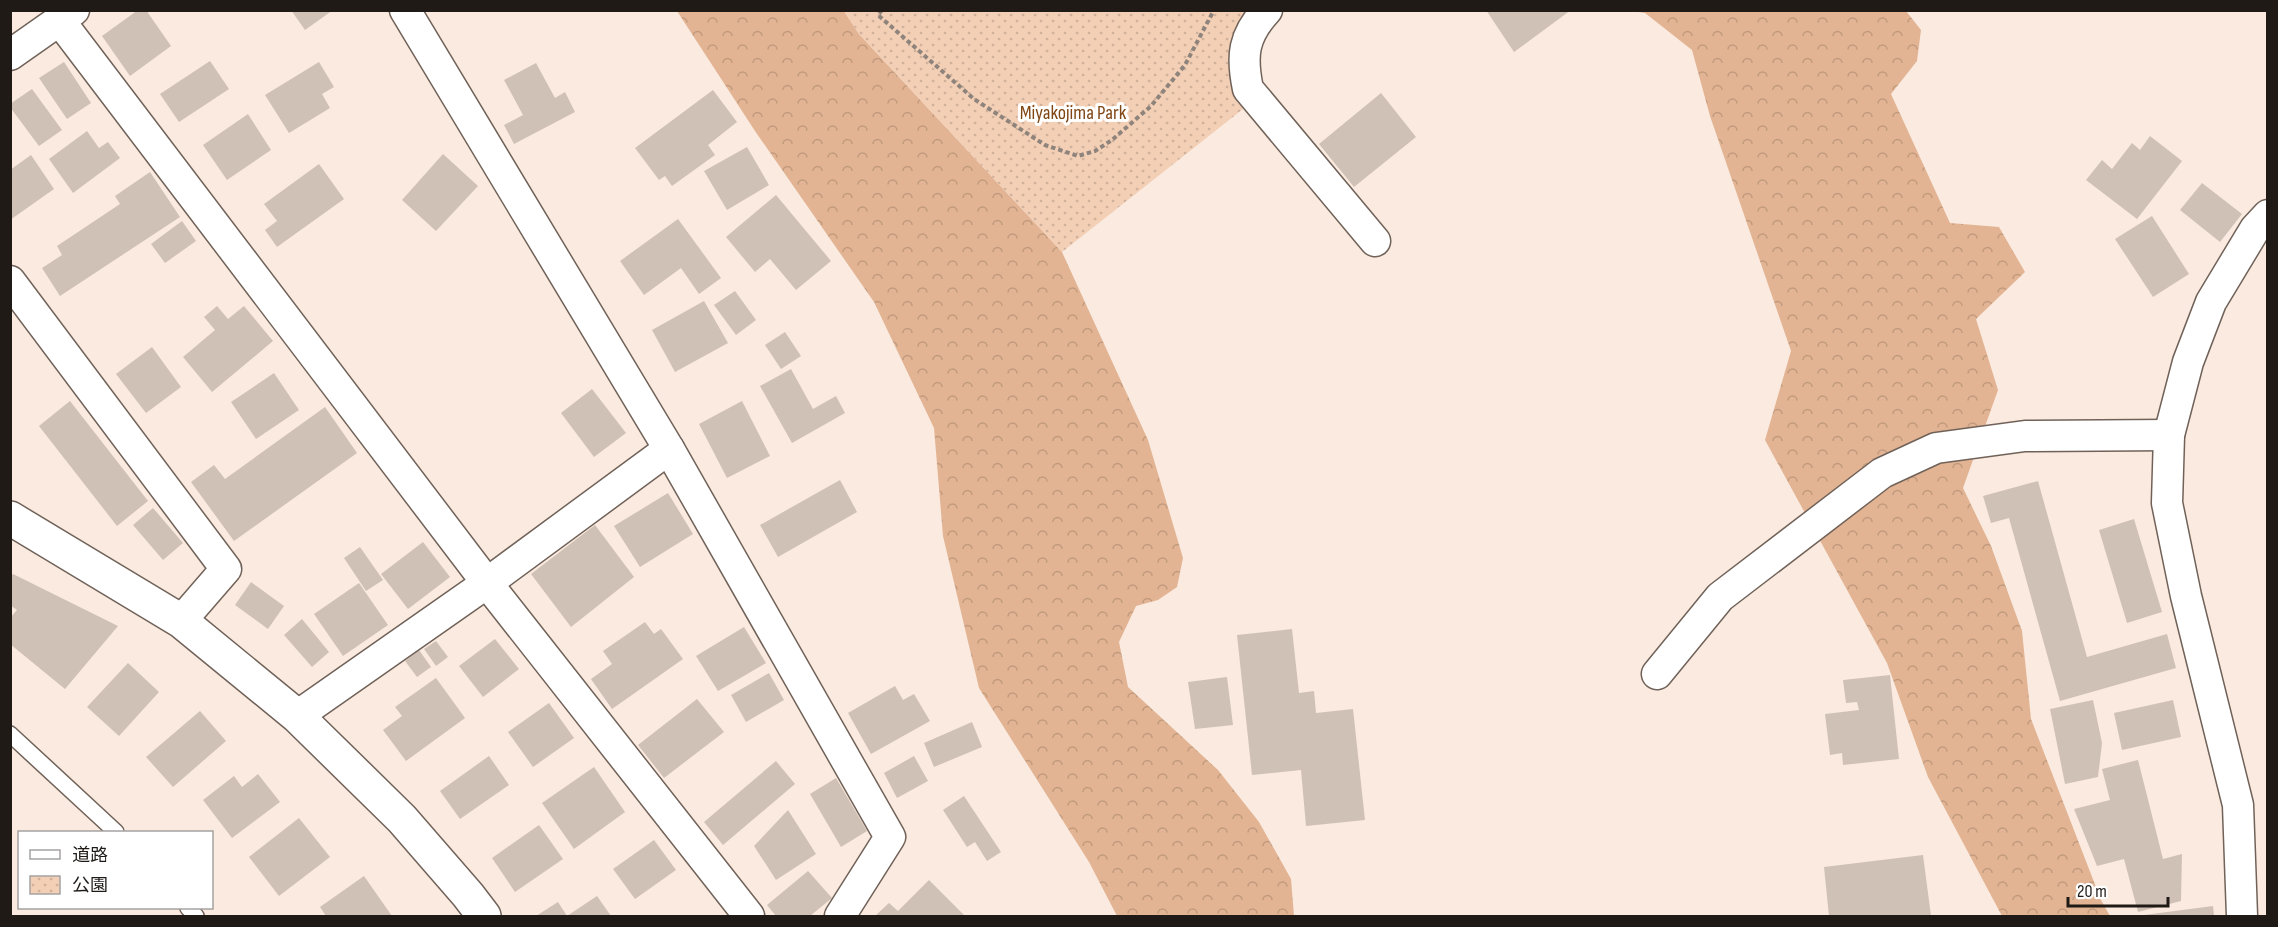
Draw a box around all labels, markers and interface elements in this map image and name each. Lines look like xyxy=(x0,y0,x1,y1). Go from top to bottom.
park label: Miyakojima Park xyxy=(1020,101,1127,125)
legend xyxy=(18,831,213,909)
text: 道路 xyxy=(72,845,108,866)
scale bar xyxy=(2068,870,2168,908)
text: 公園 xyxy=(72,875,108,896)
text: 20 m xyxy=(2077,881,2107,902)

